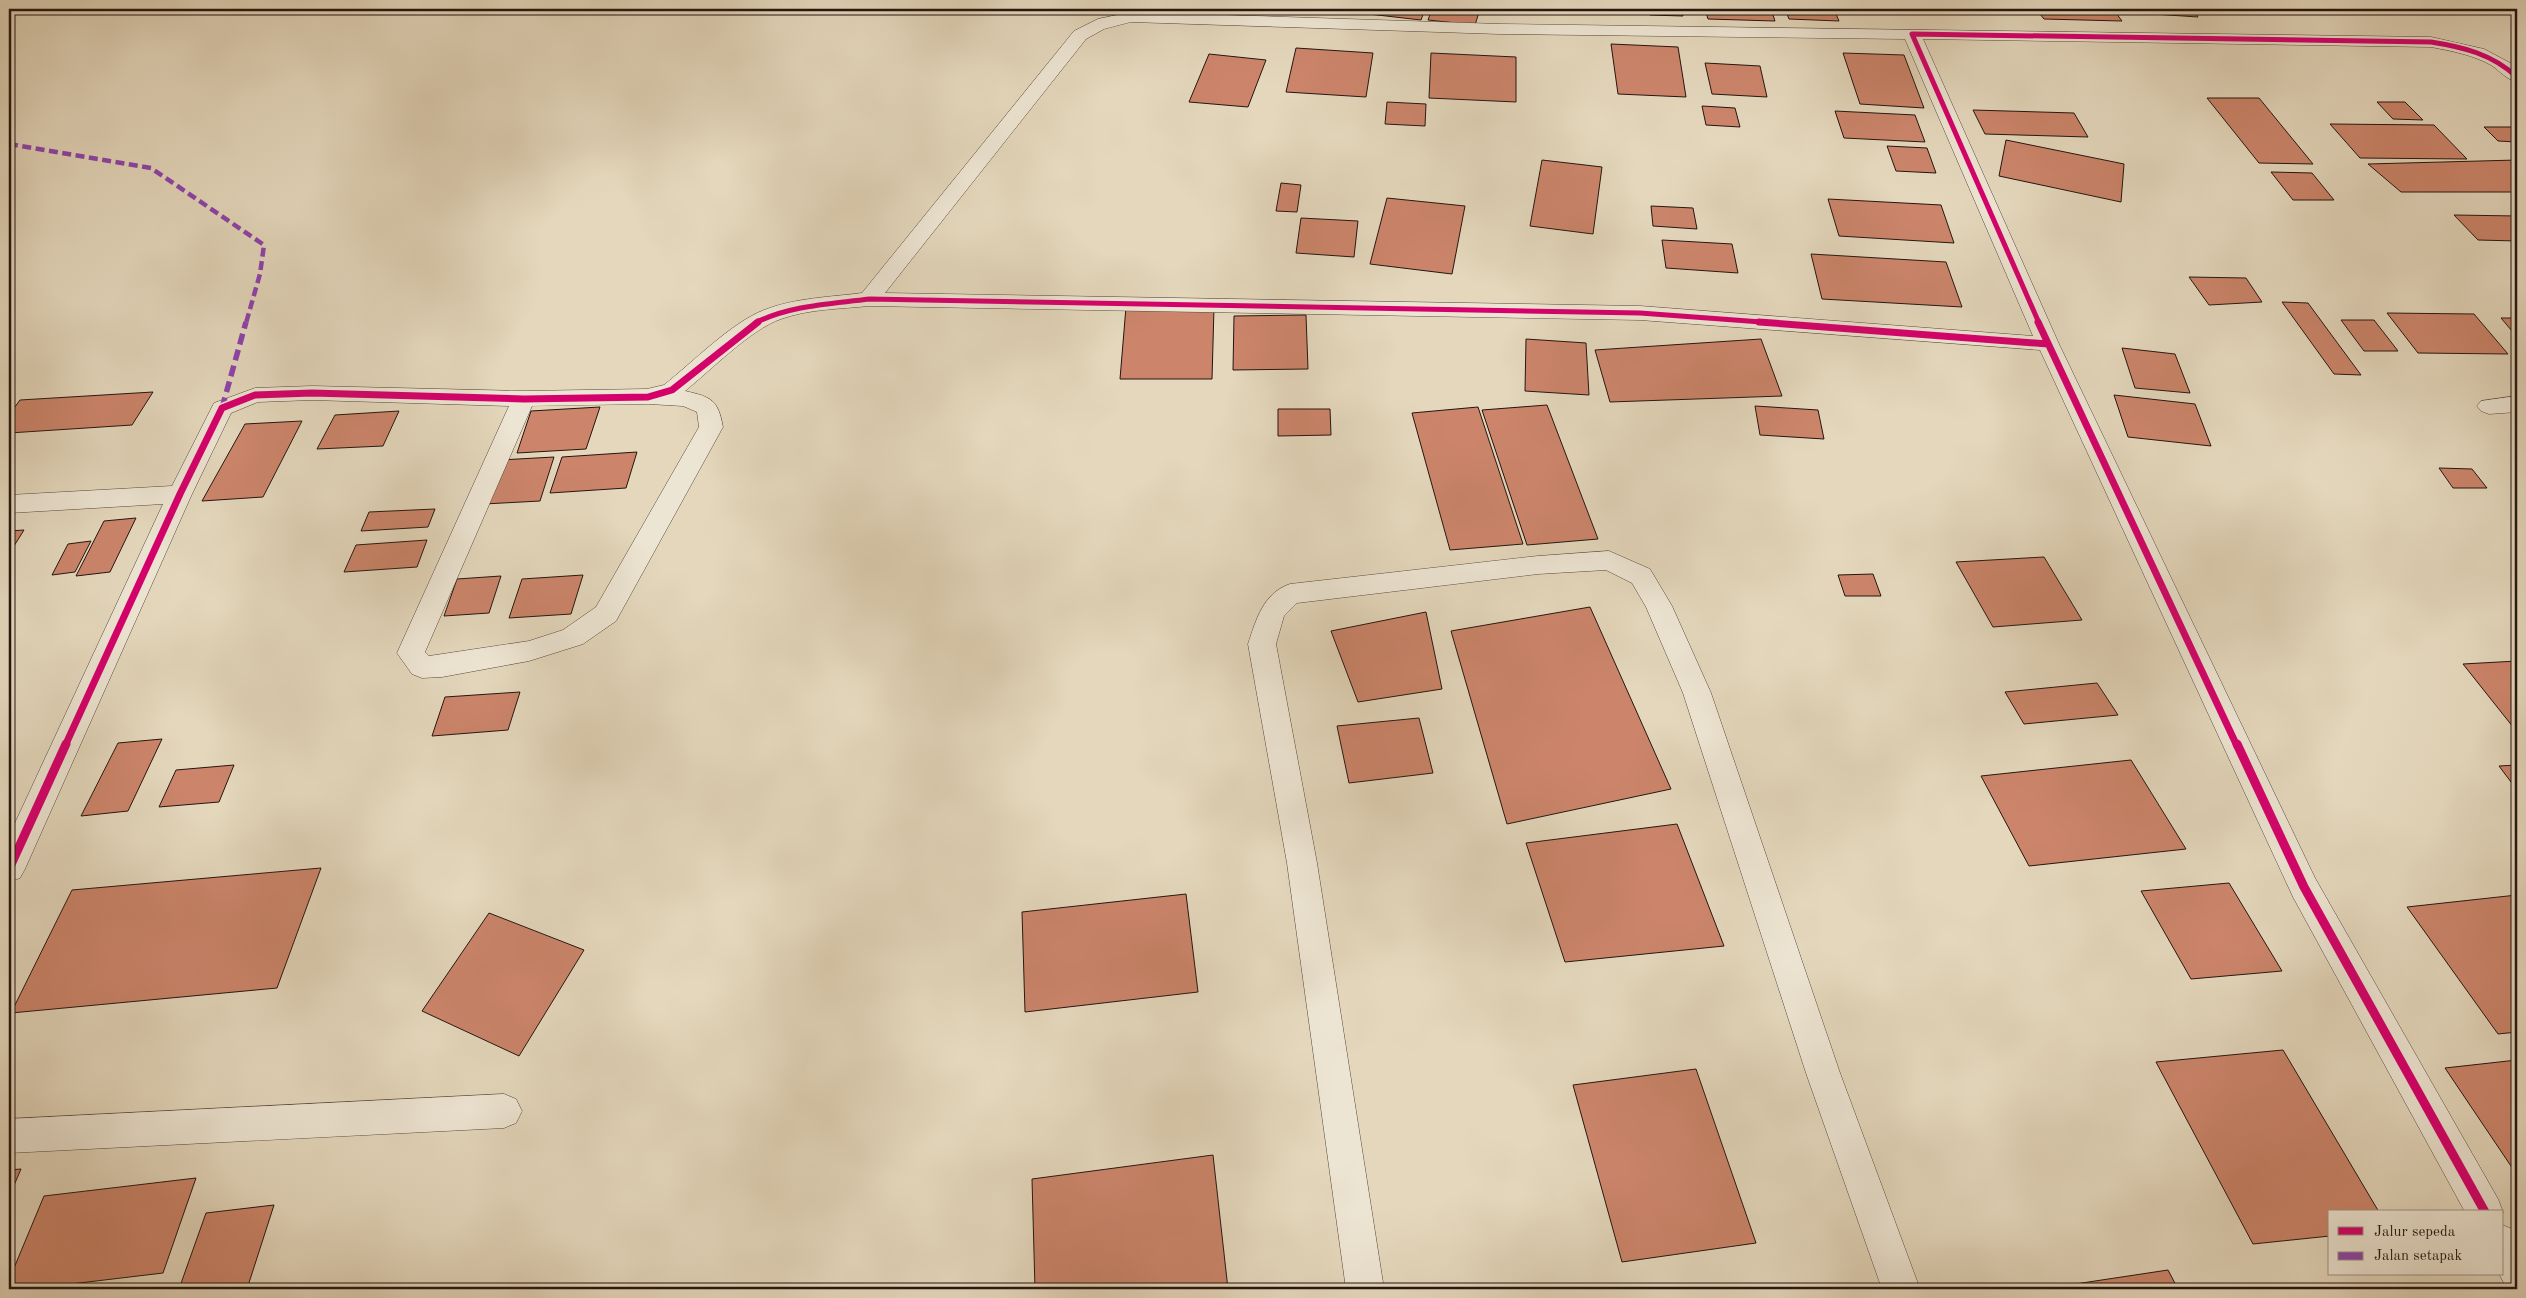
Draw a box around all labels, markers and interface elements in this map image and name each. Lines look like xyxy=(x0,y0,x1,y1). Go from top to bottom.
legend xyxy=(2328,1210,2504,1276)
text: Jalur sepeda xyxy=(2374,1225,2456,1240)
text: Jalan setapak xyxy=(2374,1249,2463,1264)

